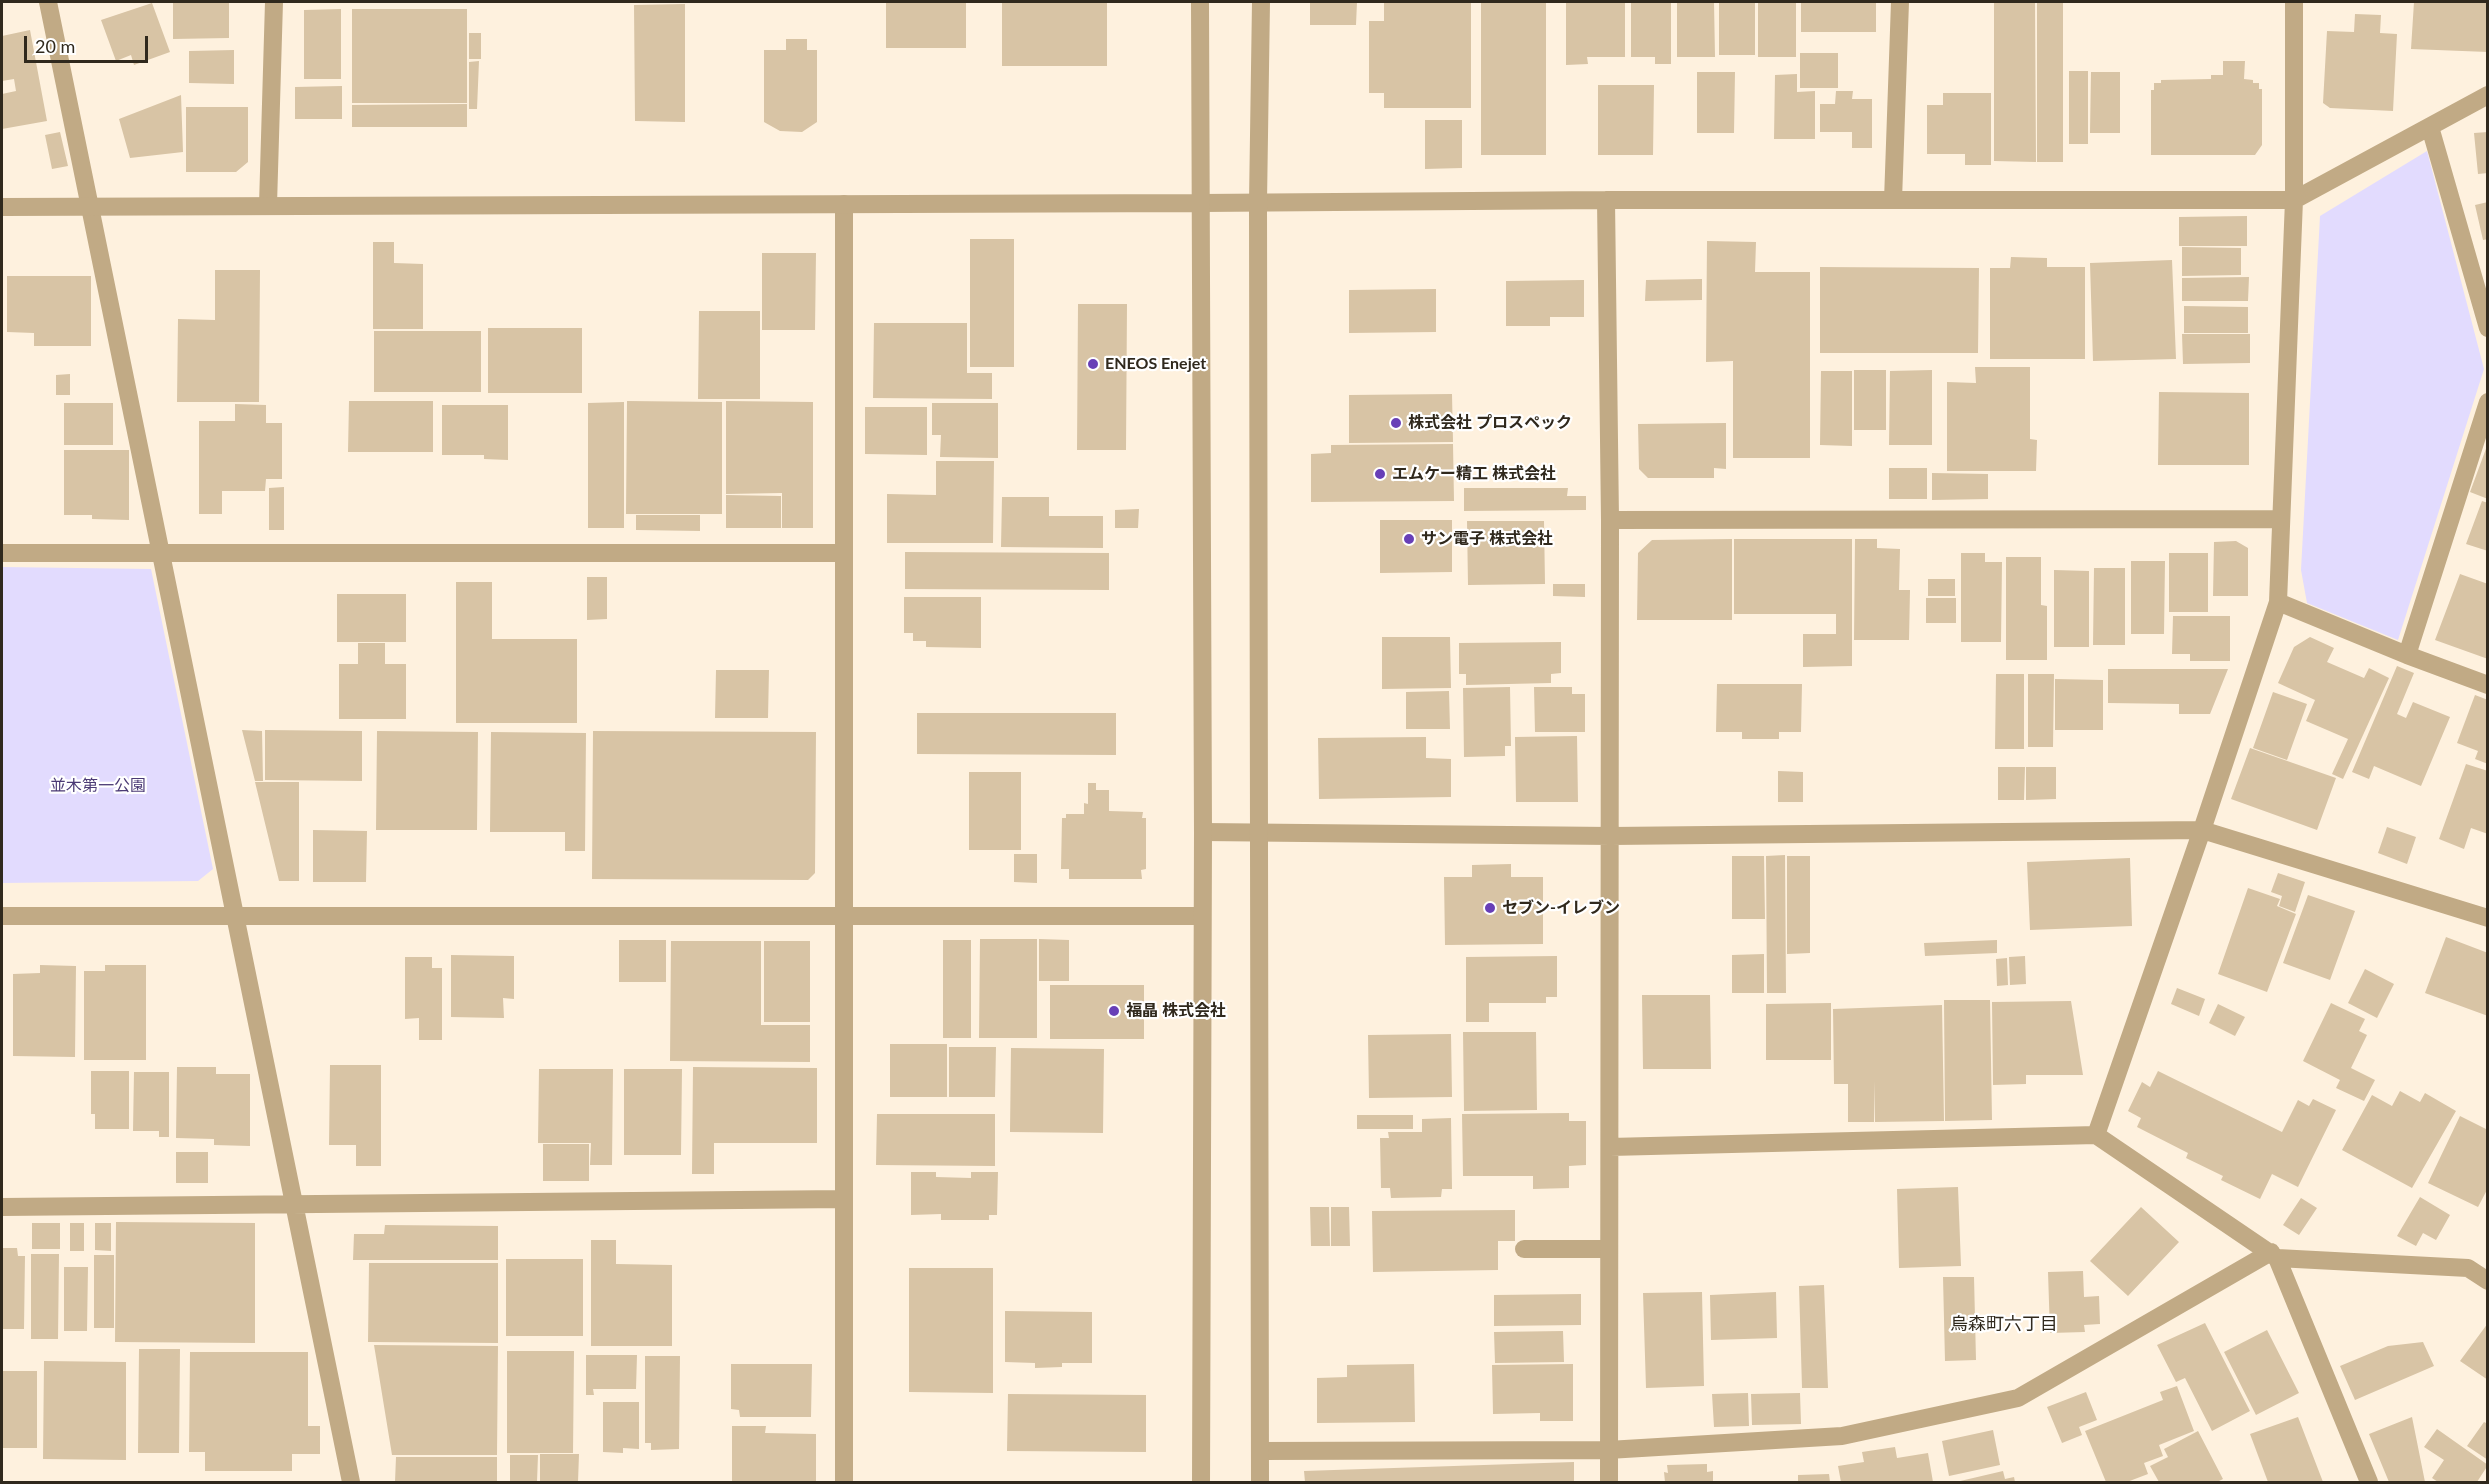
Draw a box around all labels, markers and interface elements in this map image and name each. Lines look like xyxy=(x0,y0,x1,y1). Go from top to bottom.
scale bar xyxy=(27,24,152,62)
text: 20 m xyxy=(35,35,75,57)
place label: ENEOS Enejet xyxy=(1105,354,1206,374)
marker: ENEOS Enejet xyxy=(1086,357,1100,371)
place label: 株式会社 プロスペック xyxy=(1408,413,1572,433)
marker: 株式会社 プロスペック xyxy=(1389,416,1403,430)
place label: エムケー精工 株式会社 xyxy=(1392,464,1556,484)
marker: エムケー精工 株式会社 xyxy=(1373,467,1387,481)
place label: サン電子 株式会社 xyxy=(1421,529,1553,549)
marker: サン電子 株式会社 xyxy=(1402,532,1416,546)
park label: 並木第一公園 xyxy=(50,776,146,796)
place label: セブン-イレブン xyxy=(1502,898,1620,918)
marker: セブン-イレブン xyxy=(1483,901,1497,915)
place label: 福晶 株式会社 xyxy=(1126,1001,1226,1021)
marker: 福晶 株式会社 xyxy=(1107,1004,1121,1018)
district label: 烏森町六丁目 xyxy=(1950,1313,2058,1335)

